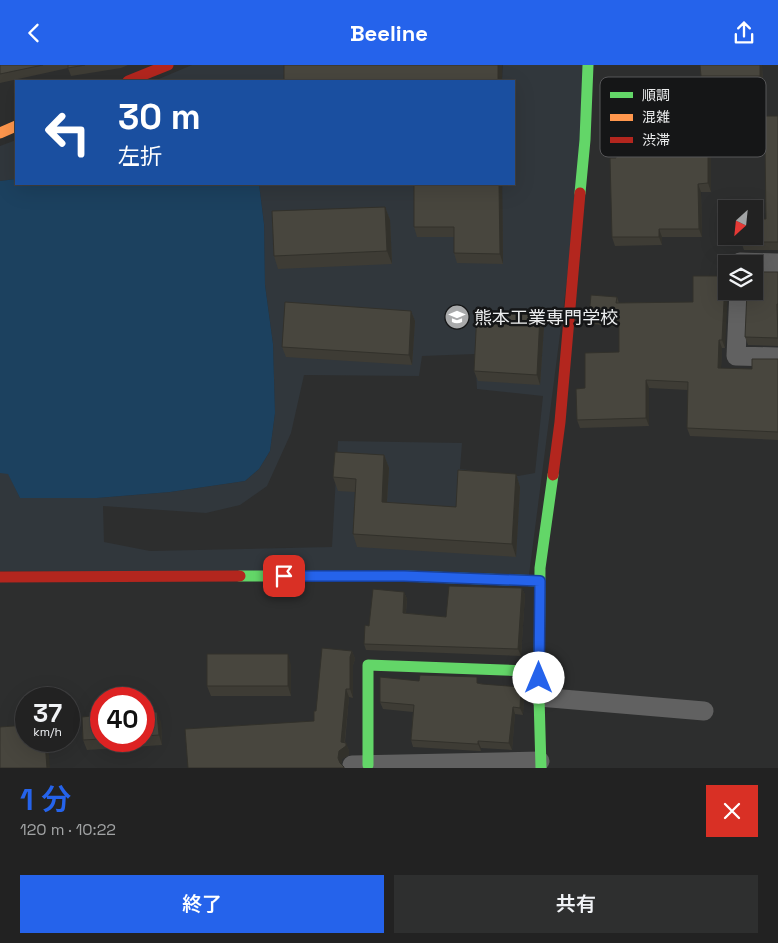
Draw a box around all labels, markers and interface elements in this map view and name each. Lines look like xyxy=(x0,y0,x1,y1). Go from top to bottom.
icon: back xyxy=(20,19,48,47)
text: Beeline xyxy=(350,19,428,47)
icon: share xyxy=(730,19,758,47)
legend xyxy=(600,77,766,157)
text: 順調 xyxy=(642,86,670,104)
text: 30 m xyxy=(118,95,201,139)
icon: left xyxy=(35,100,100,165)
text: 混雑 xyxy=(642,108,670,126)
text: 渋滞 xyxy=(642,131,670,149)
text: 左折 xyxy=(118,142,162,170)
north arrow xyxy=(718,200,762,245)
map controls xyxy=(718,200,763,300)
button: layers xyxy=(718,255,763,300)
school or university icon: 熊本工業専門学校 xyxy=(444,304,470,330)
place label: 熊本工業専門学校 xyxy=(474,306,618,329)
pin xyxy=(263,555,305,597)
icon: arrive xyxy=(270,562,298,590)
position arrow xyxy=(512,651,564,703)
speed limit sign: 40 xyxy=(90,687,155,752)
text: 37 xyxy=(33,697,62,729)
text: km/h xyxy=(33,724,62,740)
text: 1 分 xyxy=(20,780,71,819)
button: close xyxy=(706,785,758,837)
text: 120 m · 10:22 xyxy=(20,819,116,840)
button: 終了 xyxy=(20,875,384,933)
button: 共有 xyxy=(394,875,758,933)

